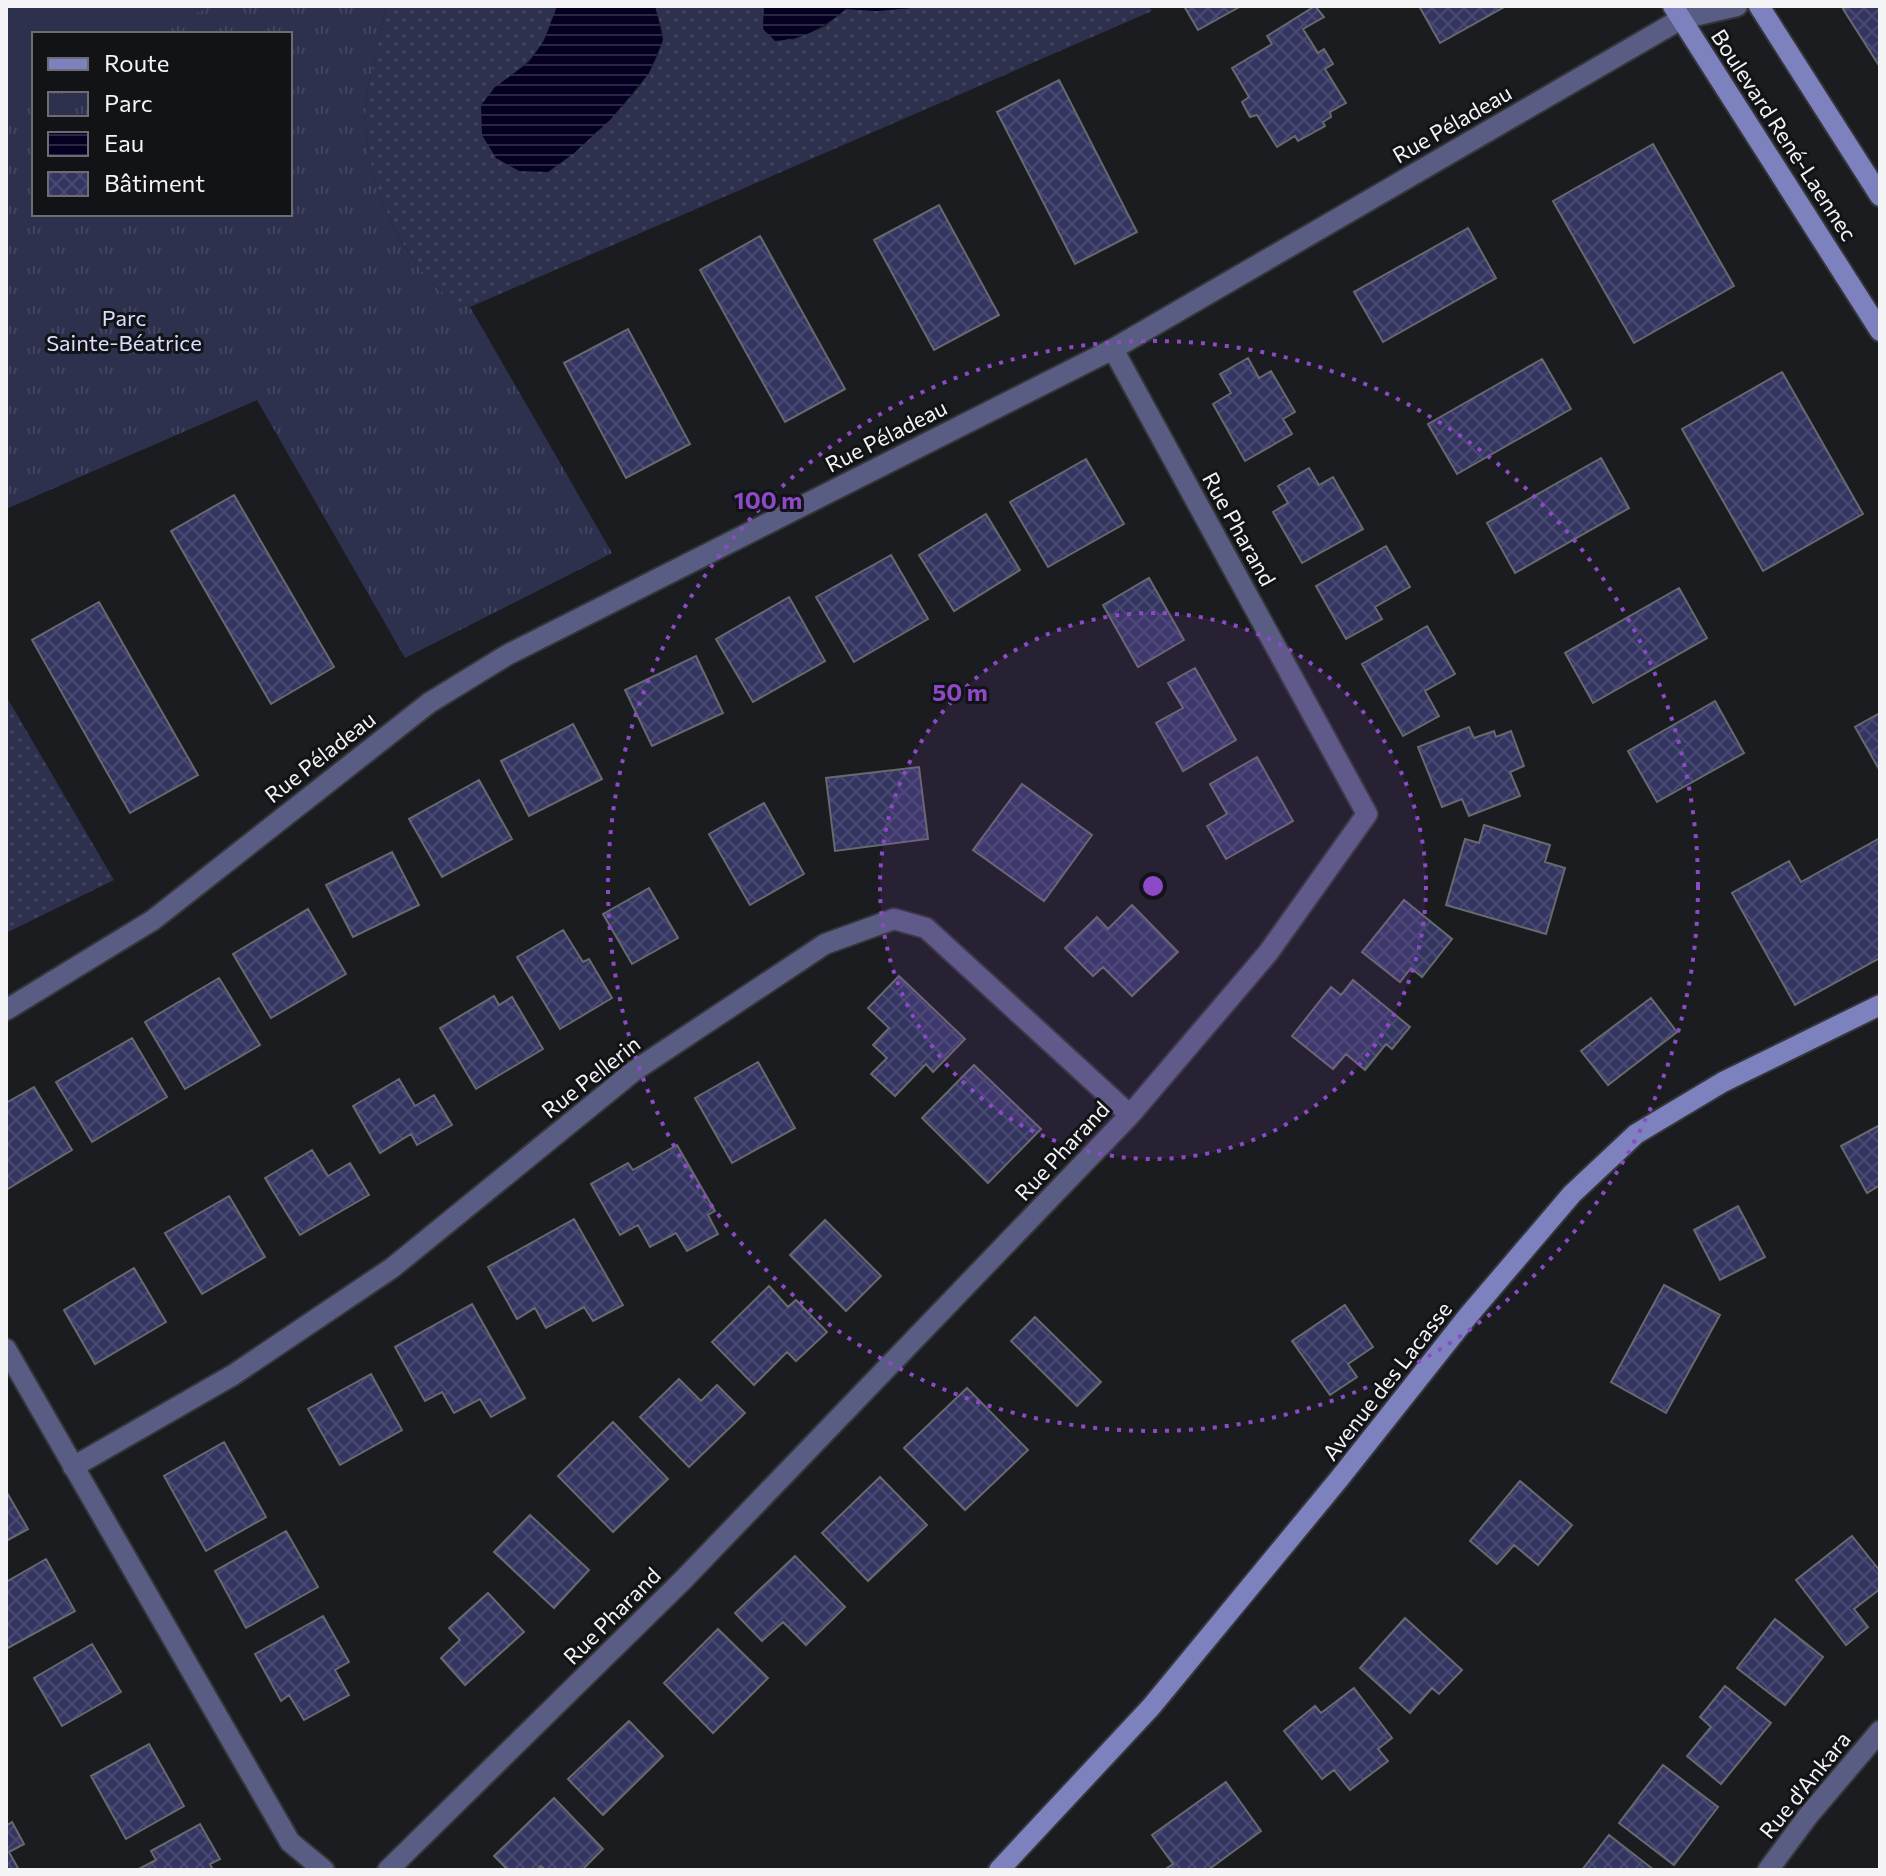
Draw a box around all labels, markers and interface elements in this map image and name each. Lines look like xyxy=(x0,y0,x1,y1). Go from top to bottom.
street label: Boulevard René-Laennec xyxy=(1706,24,1863,246)
legend xyxy=(32,32,292,216)
text: Route xyxy=(104,48,169,77)
street label: Rue Péladeau xyxy=(1387,79,1516,168)
text: Parc xyxy=(104,88,153,117)
text: Eau xyxy=(104,128,144,157)
text: Bâtiment xyxy=(104,168,205,197)
park label: Parc Sainte-Béatrice xyxy=(46,304,202,356)
street label: Rue Péladeau xyxy=(820,393,951,478)
street label: Rue Pharand xyxy=(1197,467,1282,590)
text: 100 m xyxy=(734,485,802,514)
text: 50 m xyxy=(932,677,988,706)
street label: Rue Péladeau xyxy=(259,705,380,808)
centre of rings xyxy=(1139,872,1167,900)
street label: Rue Pellerin xyxy=(536,1030,645,1123)
street label: Rue Pharand xyxy=(1009,1095,1114,1206)
street label: Avenue des Lacasse xyxy=(1316,1296,1457,1466)
street label: Rue Pharand xyxy=(558,1562,666,1670)
street label: Rue d'Ankara xyxy=(1753,1726,1856,1844)

